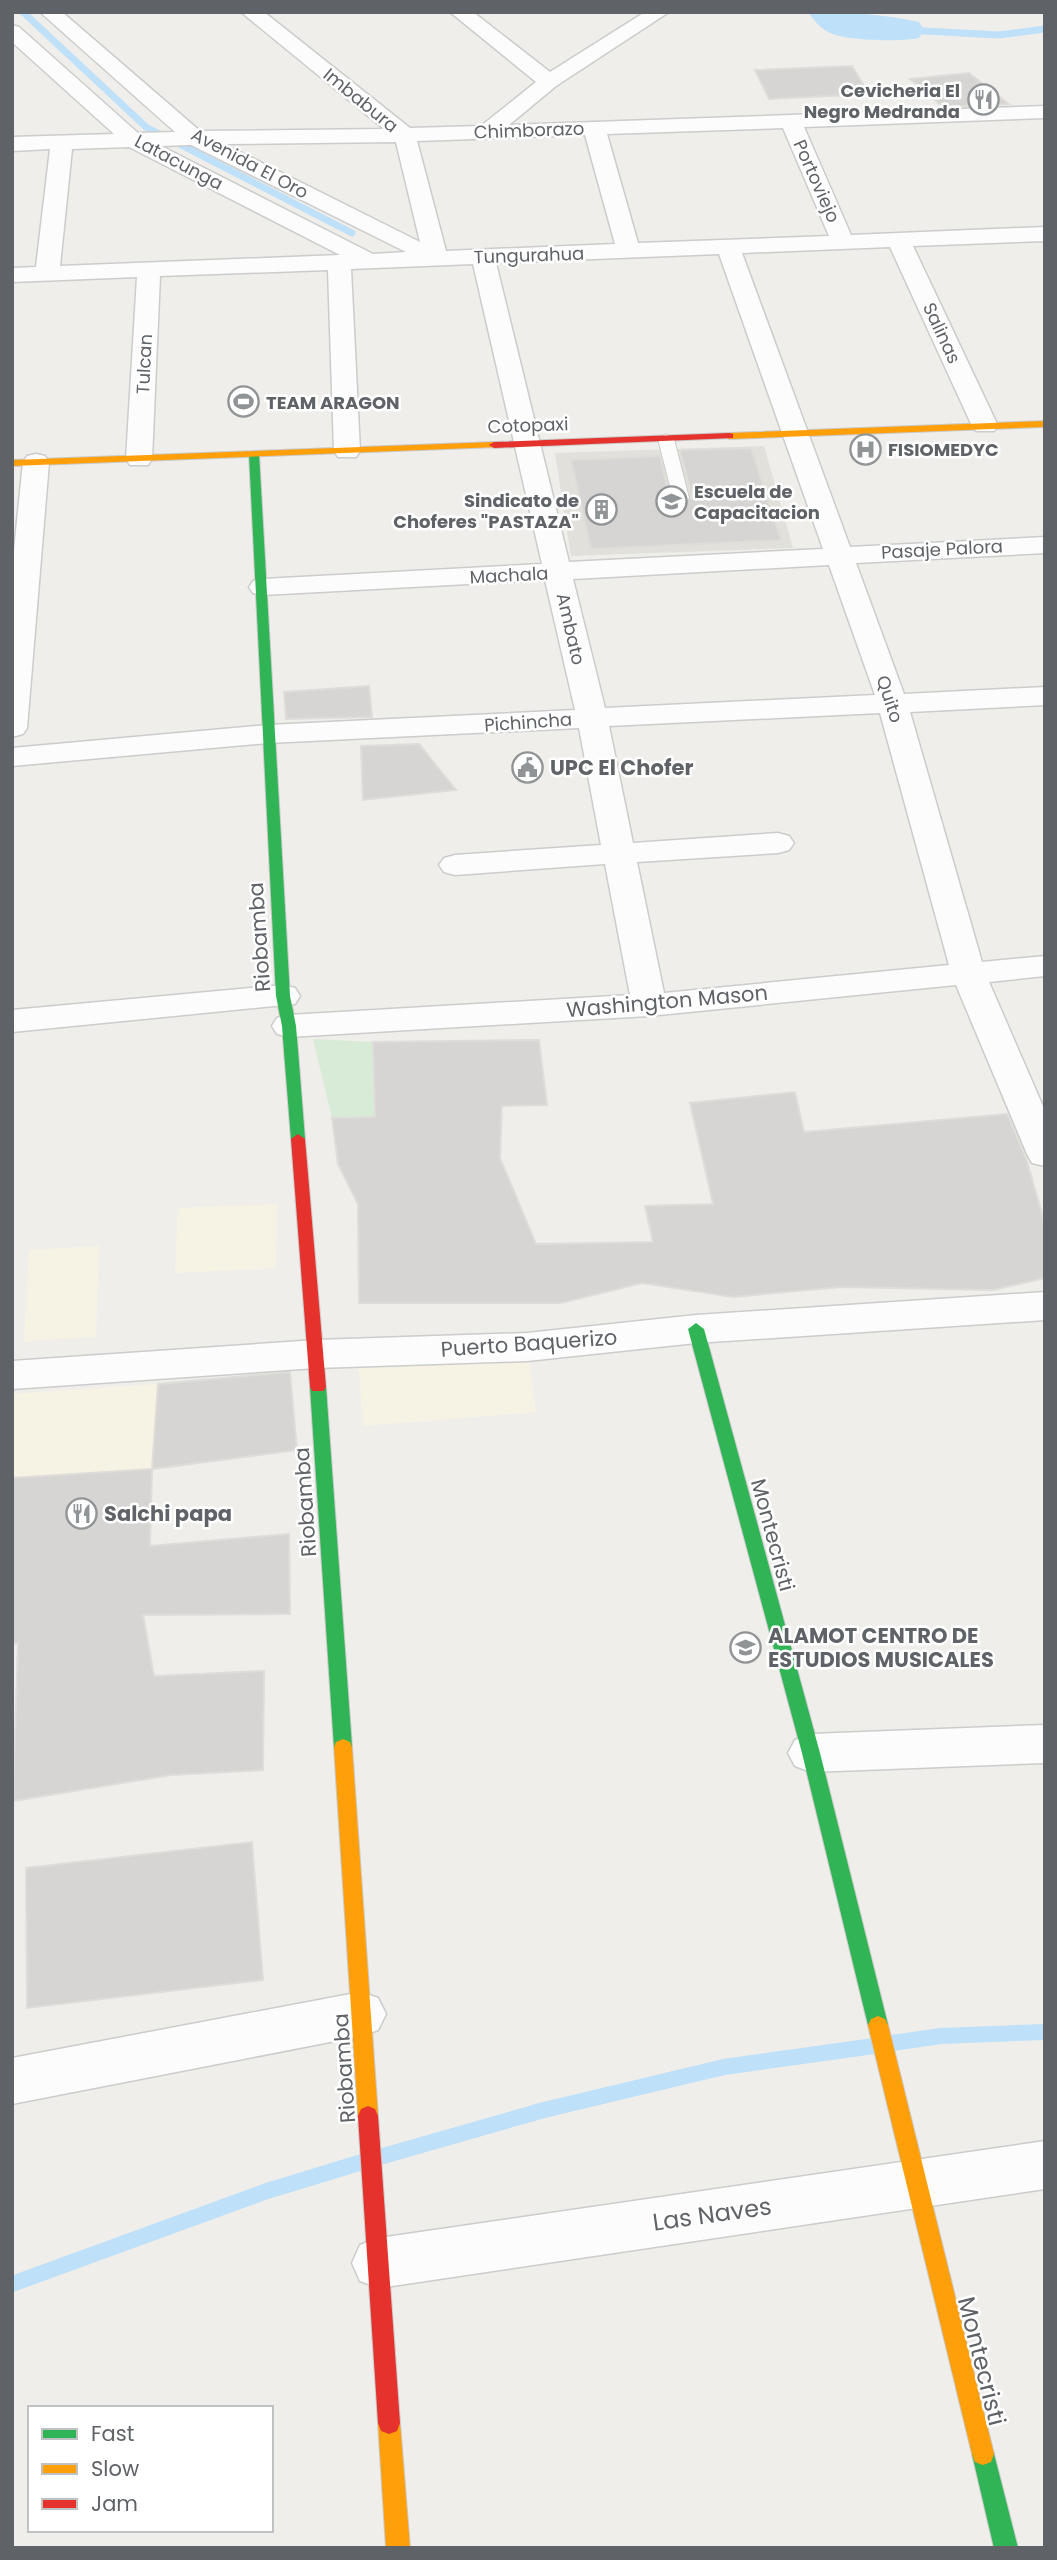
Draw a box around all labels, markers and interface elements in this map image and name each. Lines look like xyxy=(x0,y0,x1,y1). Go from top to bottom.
street label: Imbabura xyxy=(318,62,404,138)
place label: Cevicheria El Negro Medranda xyxy=(804,78,960,124)
restaurant icon: Cevicheria El Negro Medranda xyxy=(966,83,1000,117)
street label: Chimborazo xyxy=(473,116,585,144)
street label: Avenida El Oro xyxy=(187,122,313,204)
street label: Latacunga xyxy=(130,128,228,196)
street label: Portoviejo xyxy=(788,136,846,226)
street label: Tungurahua xyxy=(473,241,585,269)
street label: Salinas xyxy=(917,298,967,368)
street label: Tulcan xyxy=(130,333,158,395)
sports icon: TEAM ARAGON xyxy=(226,385,260,419)
place label: TEAM ARAGON xyxy=(266,390,400,415)
street label: Cotopaxi xyxy=(487,411,569,439)
hospital icon: FISIOMEDYC xyxy=(848,432,882,466)
place label: FISIOMEDYC xyxy=(888,437,999,462)
place label: Escuela de Capacitacion xyxy=(694,479,820,525)
school or university icon: Escuela de Capacitacion xyxy=(654,484,688,518)
place label: Sindicato de Choferes "PASTAZA" xyxy=(393,488,579,534)
building icon: Sindicato de Choferes "PASTAZA" xyxy=(585,493,619,527)
street label: Pasaje Palora xyxy=(880,533,1004,565)
street label: Machala xyxy=(469,560,549,590)
street label: Ambato xyxy=(551,591,591,667)
street label: Quito xyxy=(871,672,909,726)
street label: Pichincha xyxy=(483,706,573,738)
public building icon: UPC El Chofer xyxy=(510,750,544,784)
place label: UPC El Chofer xyxy=(550,753,693,782)
street label: Riobamba xyxy=(241,881,277,993)
street label: Washington Mason xyxy=(565,978,769,1024)
street label: Puerto Baquerizo xyxy=(440,1322,618,1364)
street label: Riobamba xyxy=(287,1446,323,1558)
street label: Montecristi xyxy=(744,1476,802,1594)
restaurant icon: Salchi papa xyxy=(64,1496,98,1530)
place label: Salchi papa xyxy=(104,1499,232,1528)
place label: ALAMOT CENTRO DE ESTUDIOS MUSICALES xyxy=(768,1621,994,1674)
school or university icon: ALAMOT CENTRO DE ESTUDIOS MUSICALES xyxy=(728,1630,762,1664)
street label: Riobamba xyxy=(326,2012,362,2124)
street label: Las Naves xyxy=(651,2189,773,2239)
street label: Montecristi xyxy=(950,2293,1014,2429)
legend xyxy=(28,2406,273,2532)
text: Fast xyxy=(91,2419,134,2448)
text: Slow xyxy=(91,2454,139,2483)
text: Jam xyxy=(91,2489,138,2518)

